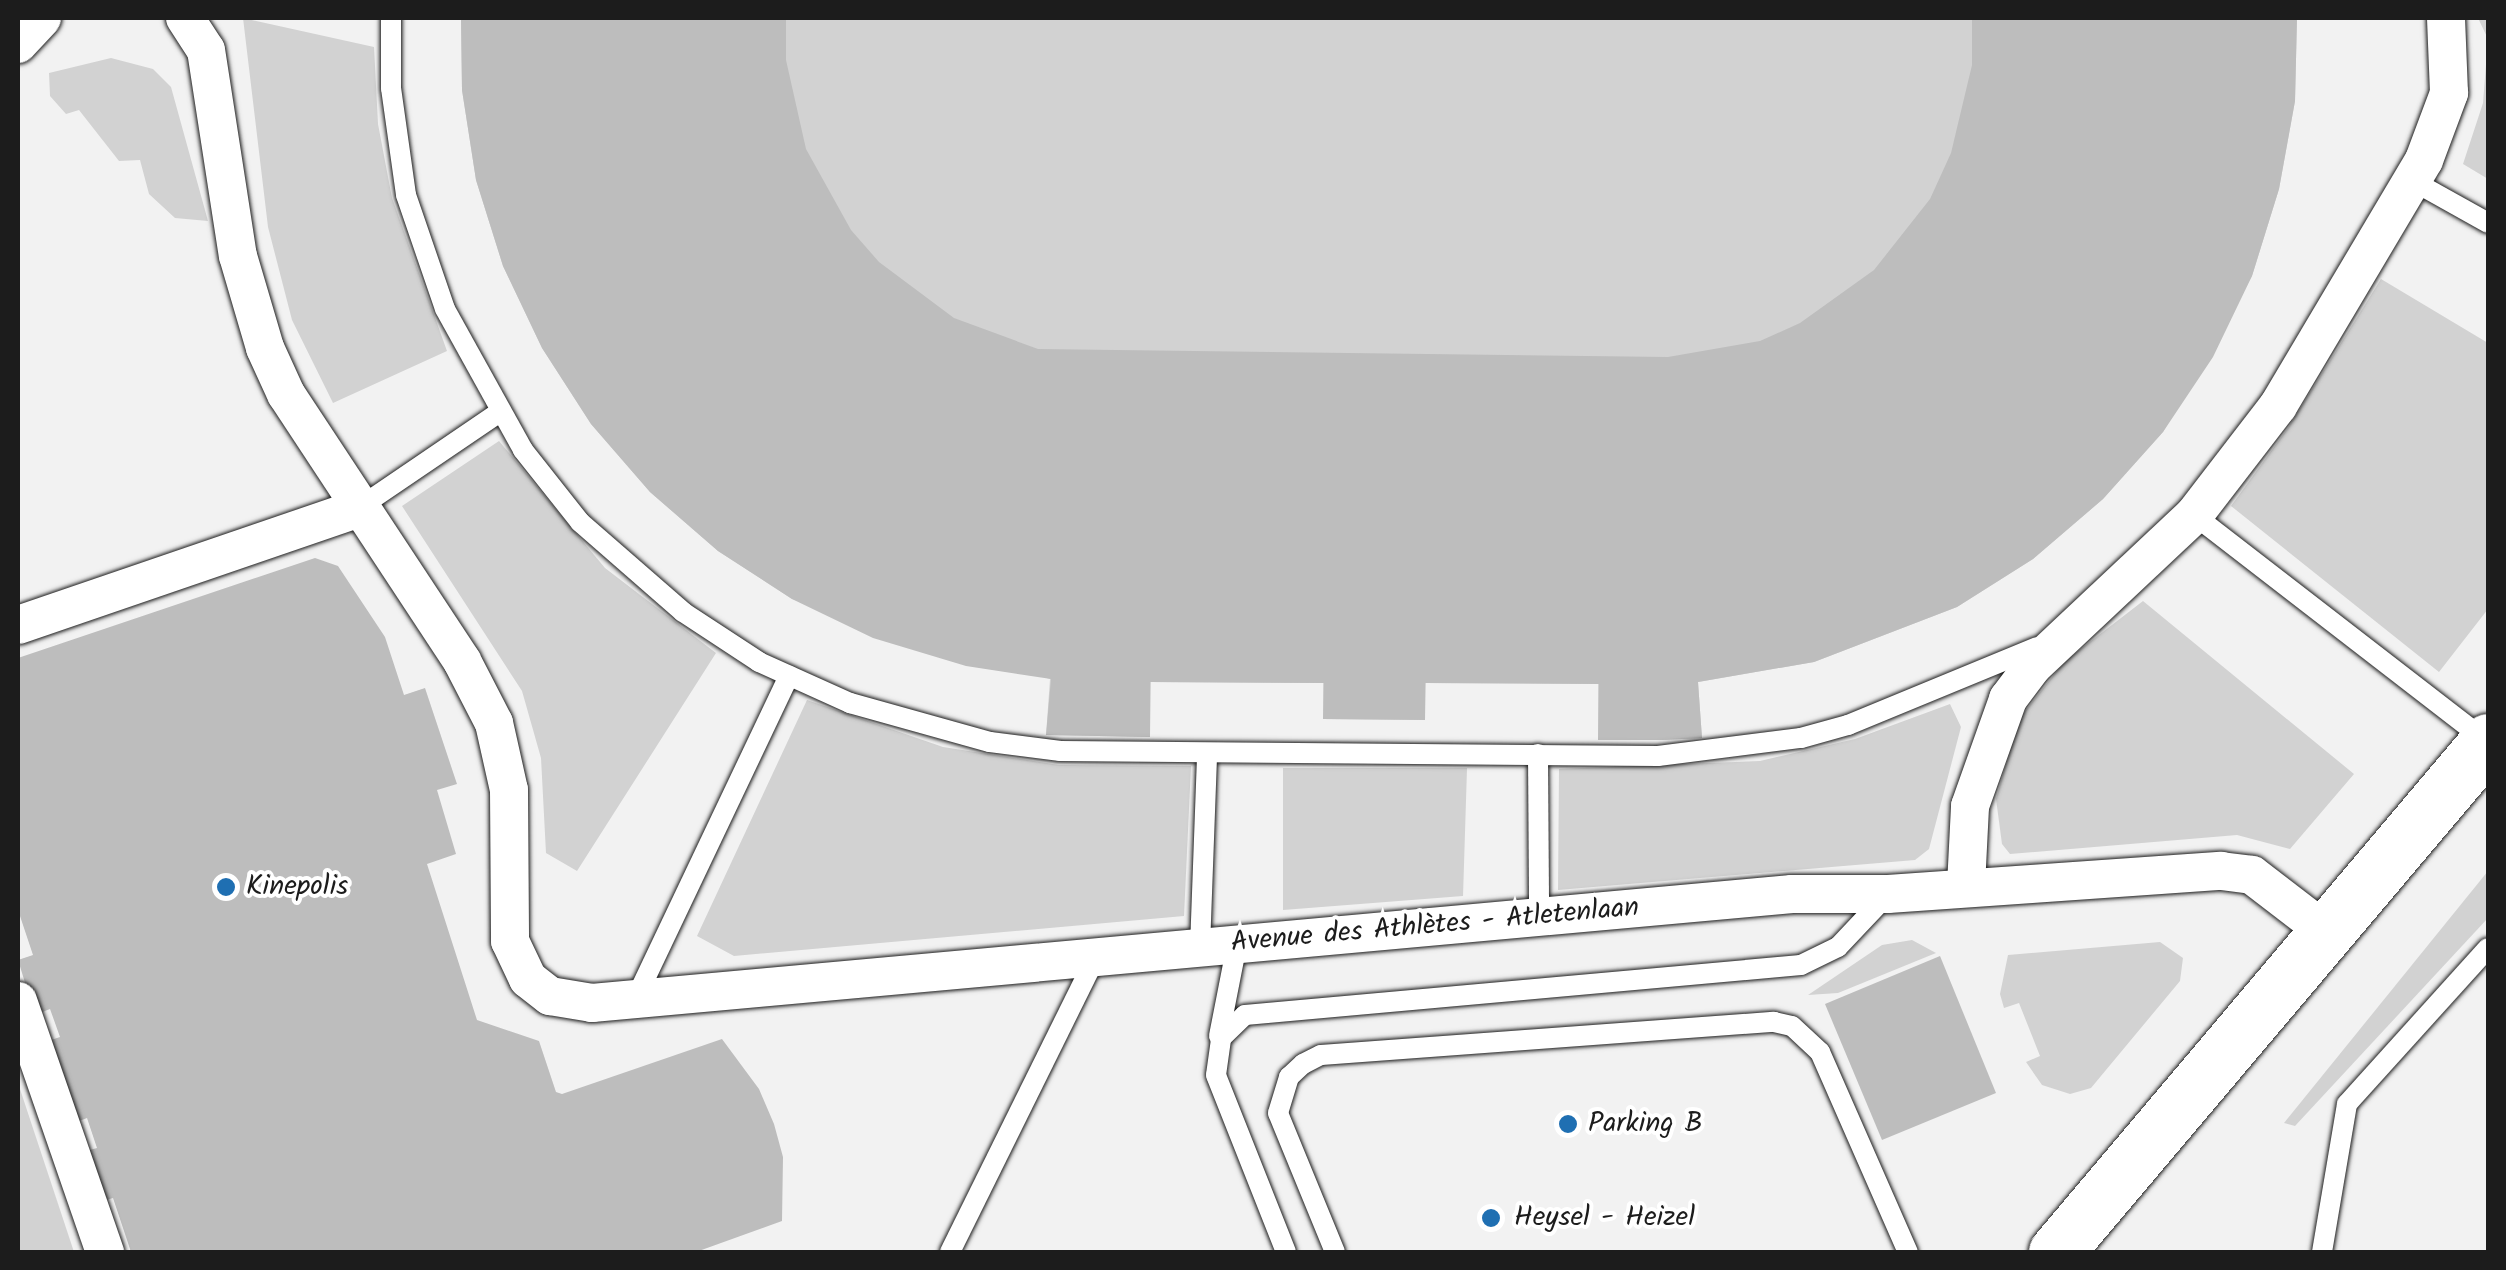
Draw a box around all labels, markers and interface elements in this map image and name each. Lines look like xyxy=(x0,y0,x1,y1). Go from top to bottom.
place label: Kinepolis xyxy=(246,870,348,904)
marker: Kinepolis xyxy=(215,876,237,898)
street label: Avenue des Athlètes - Atletenlaan xyxy=(1229,891,1641,961)
place label: Parking B xyxy=(1588,1107,1703,1141)
marker: Parking B xyxy=(1557,1113,1579,1135)
place label: Heysel - Heizel xyxy=(1514,1201,1695,1235)
marker: Heysel - Heizel xyxy=(1478,1205,1504,1231)

